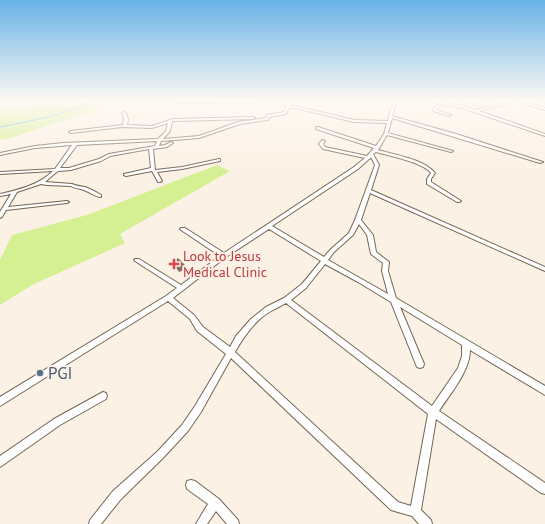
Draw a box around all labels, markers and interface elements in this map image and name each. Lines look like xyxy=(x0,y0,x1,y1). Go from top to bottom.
place label: Look to Jesus Medical Clinic xyxy=(183,247,267,281)
marker: Look to Jesus Medical Clinic xyxy=(168,258,180,270)
place label: PGI xyxy=(48,362,73,384)
marker: PGI xyxy=(35,368,45,378)

